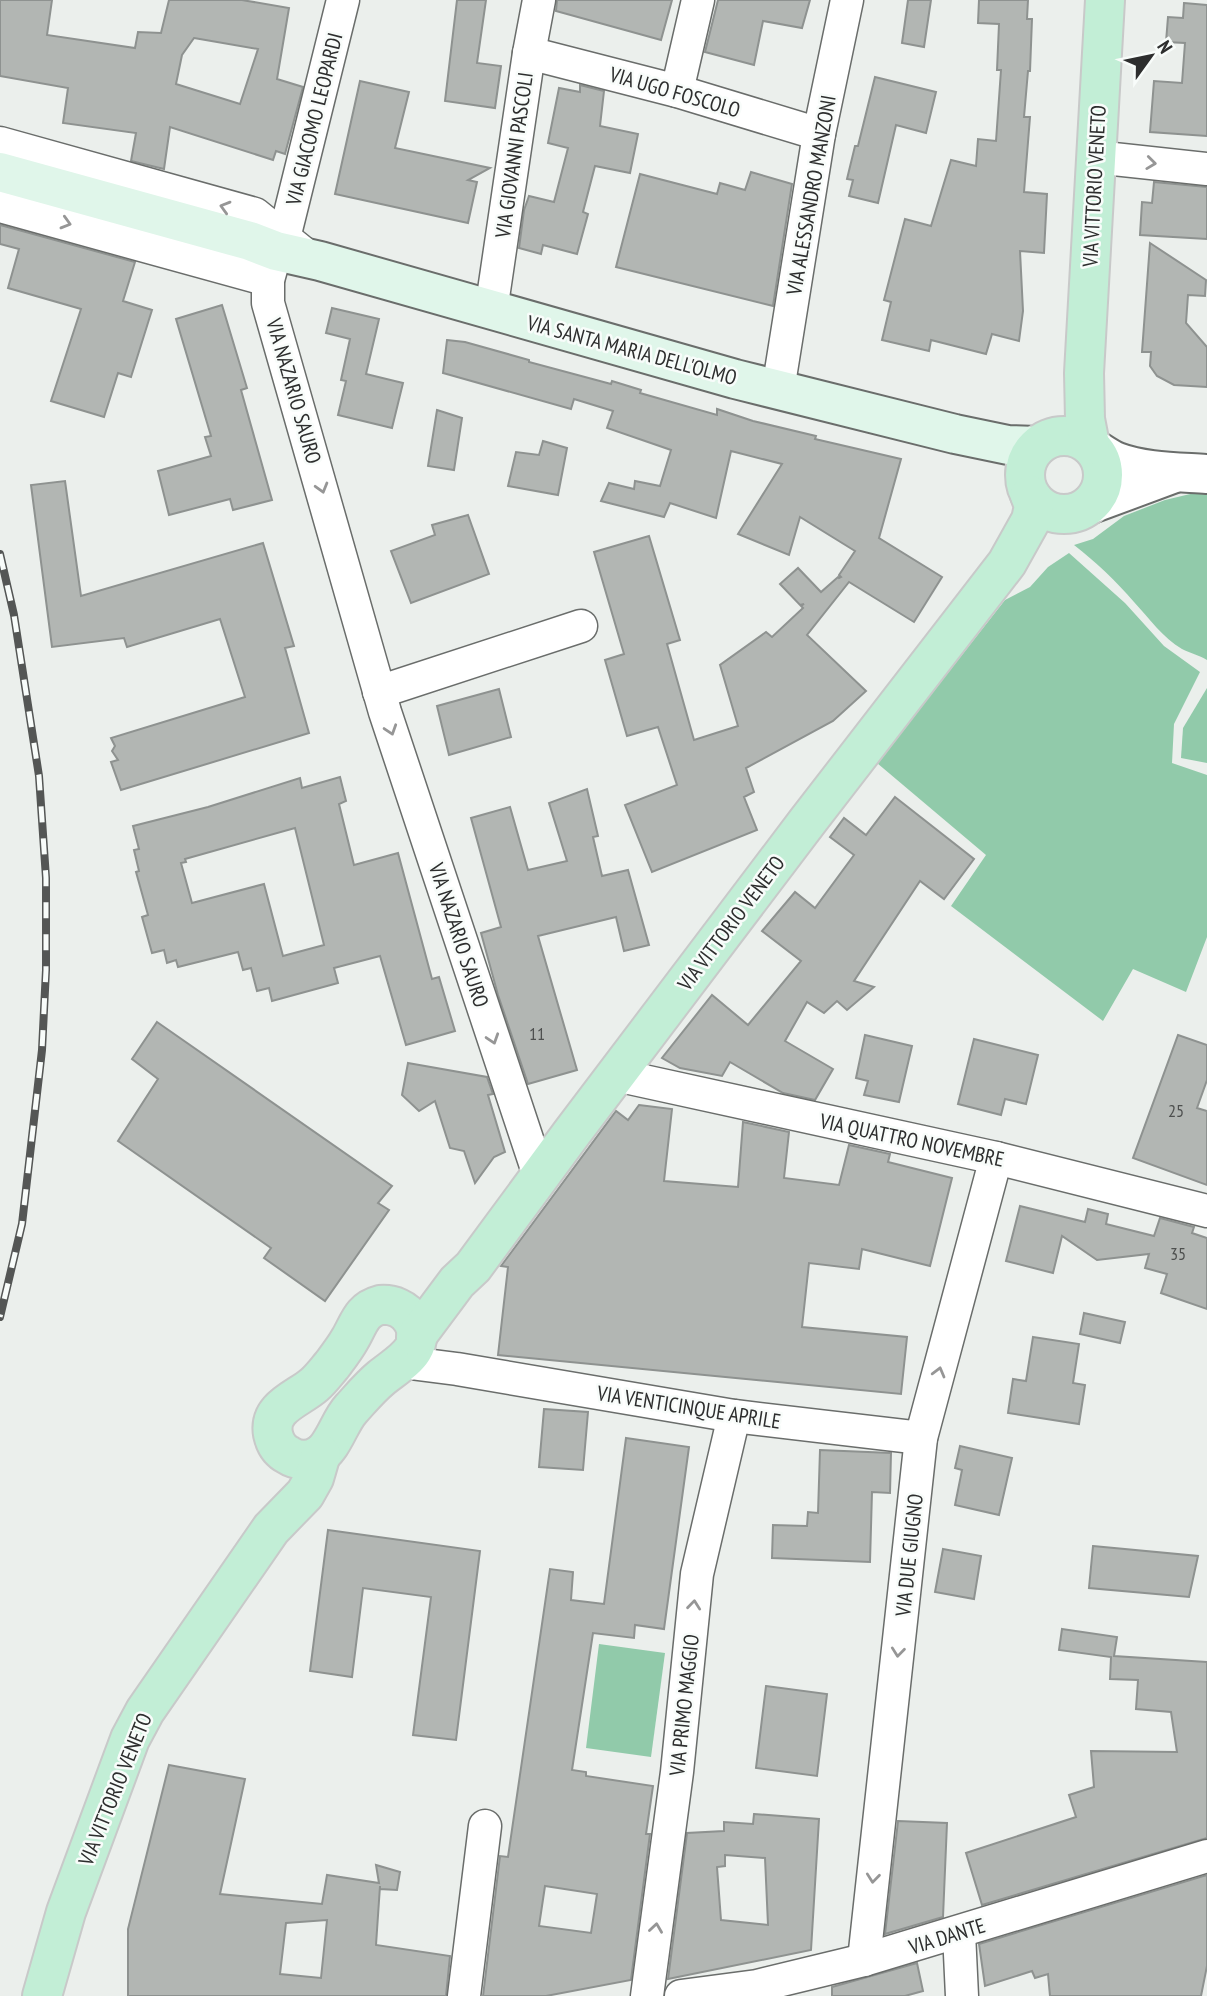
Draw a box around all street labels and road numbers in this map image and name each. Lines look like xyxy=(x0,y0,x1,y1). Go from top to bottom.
street label: VIA GIACOMO LEOPARDI xyxy=(279,30,348,209)
street label: VIA UGO FOSCOLO xyxy=(606,60,743,124)
street label: VIA GIOVANNI PASCOLI xyxy=(489,70,539,241)
street label: VIA ALESSANDRO MANZONI xyxy=(780,93,842,298)
street label: VIA VITTORIO VENETO xyxy=(1076,104,1112,269)
street label: VIA SANTA MARIA DELL'OLMO xyxy=(523,309,740,391)
street label: VIA NAZARIO SAURO xyxy=(260,314,328,467)
street label: VIA VITTORIO VENETO xyxy=(671,850,791,997)
street label: VIA NAZARIO SAURO xyxy=(423,859,495,1010)
street label: VIA QUATTRO NOVEMBRE xyxy=(816,1107,1007,1173)
street label: VIA VENTICINQUE APRILE xyxy=(594,1379,783,1435)
street label: VIA DUE GIUGNO xyxy=(889,1492,929,1619)
street label: VIA PRIMO MAGGIO xyxy=(663,1633,705,1778)
street label: VIA VITTORIO VENETO xyxy=(72,1709,158,1870)
street label: VIA DANTE xyxy=(905,1912,988,1961)

